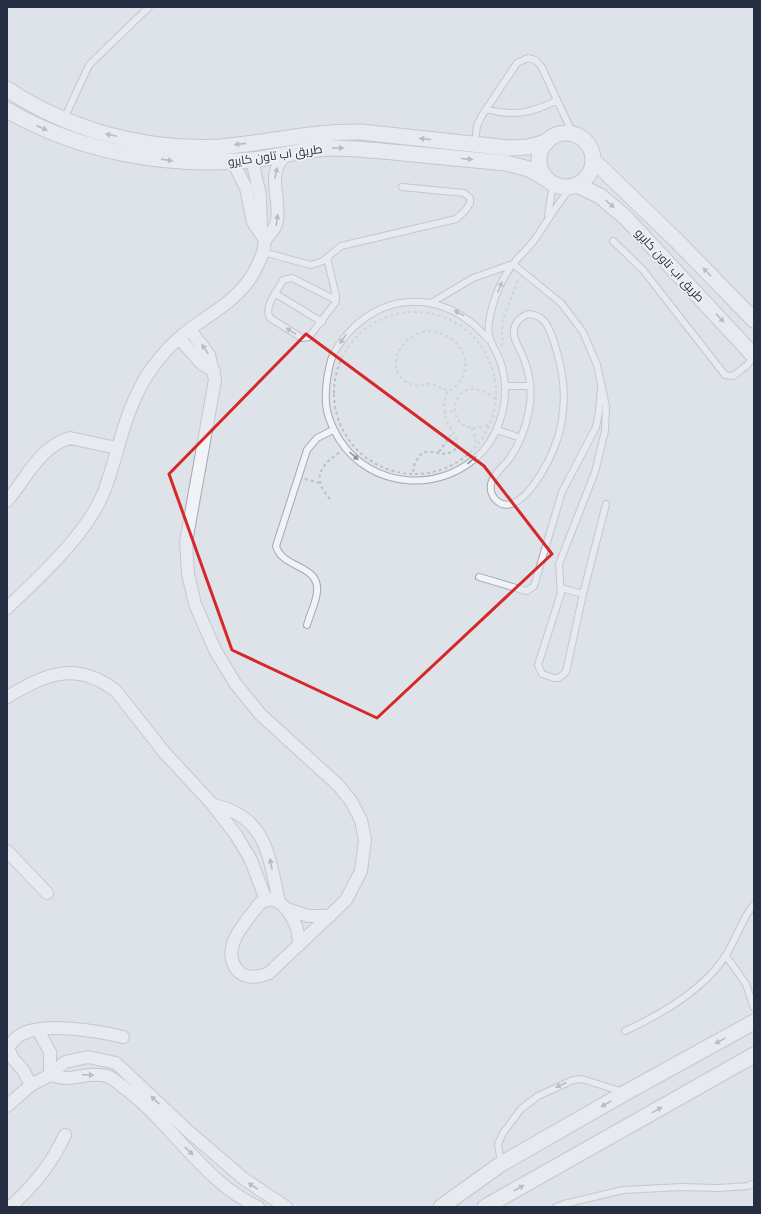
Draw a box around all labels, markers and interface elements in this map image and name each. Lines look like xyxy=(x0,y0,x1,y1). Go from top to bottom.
one-way arrow xyxy=(36,125,48,131)
one-way arrow xyxy=(105,131,117,137)
one-way arrow xyxy=(419,136,431,142)
street label: طريق اب تاون كايرو xyxy=(227,140,323,170)
one-way arrow xyxy=(234,141,246,148)
one-way arrow xyxy=(332,145,345,151)
one-way arrow xyxy=(461,156,473,163)
one-way arrow xyxy=(161,157,173,163)
one-way arrow xyxy=(273,167,279,179)
one-way arrow xyxy=(606,199,615,208)
one-way arrow xyxy=(274,214,280,226)
street label: طريق اب تاون كايرو xyxy=(631,224,709,306)
one-way arrow xyxy=(703,267,712,277)
one-way arrow xyxy=(497,281,503,293)
one-way arrow xyxy=(453,310,465,317)
one-way arrow xyxy=(715,313,724,323)
one-way arrow xyxy=(285,327,297,334)
one-way arrow xyxy=(339,334,347,344)
one-way arrow xyxy=(201,343,209,354)
one-way arrow xyxy=(349,452,359,461)
one-way arrow xyxy=(467,456,477,465)
one-way arrow xyxy=(267,857,273,870)
one-way arrow xyxy=(714,1038,726,1044)
one-way arrow xyxy=(82,1072,95,1078)
one-way arrow xyxy=(556,1082,567,1088)
one-way arrow xyxy=(150,1096,161,1105)
one-way arrow xyxy=(600,1100,612,1107)
one-way arrow xyxy=(651,1107,662,1114)
one-way arrow xyxy=(184,1146,194,1156)
one-way arrow xyxy=(248,1182,259,1189)
one-way arrow xyxy=(513,1184,525,1191)

